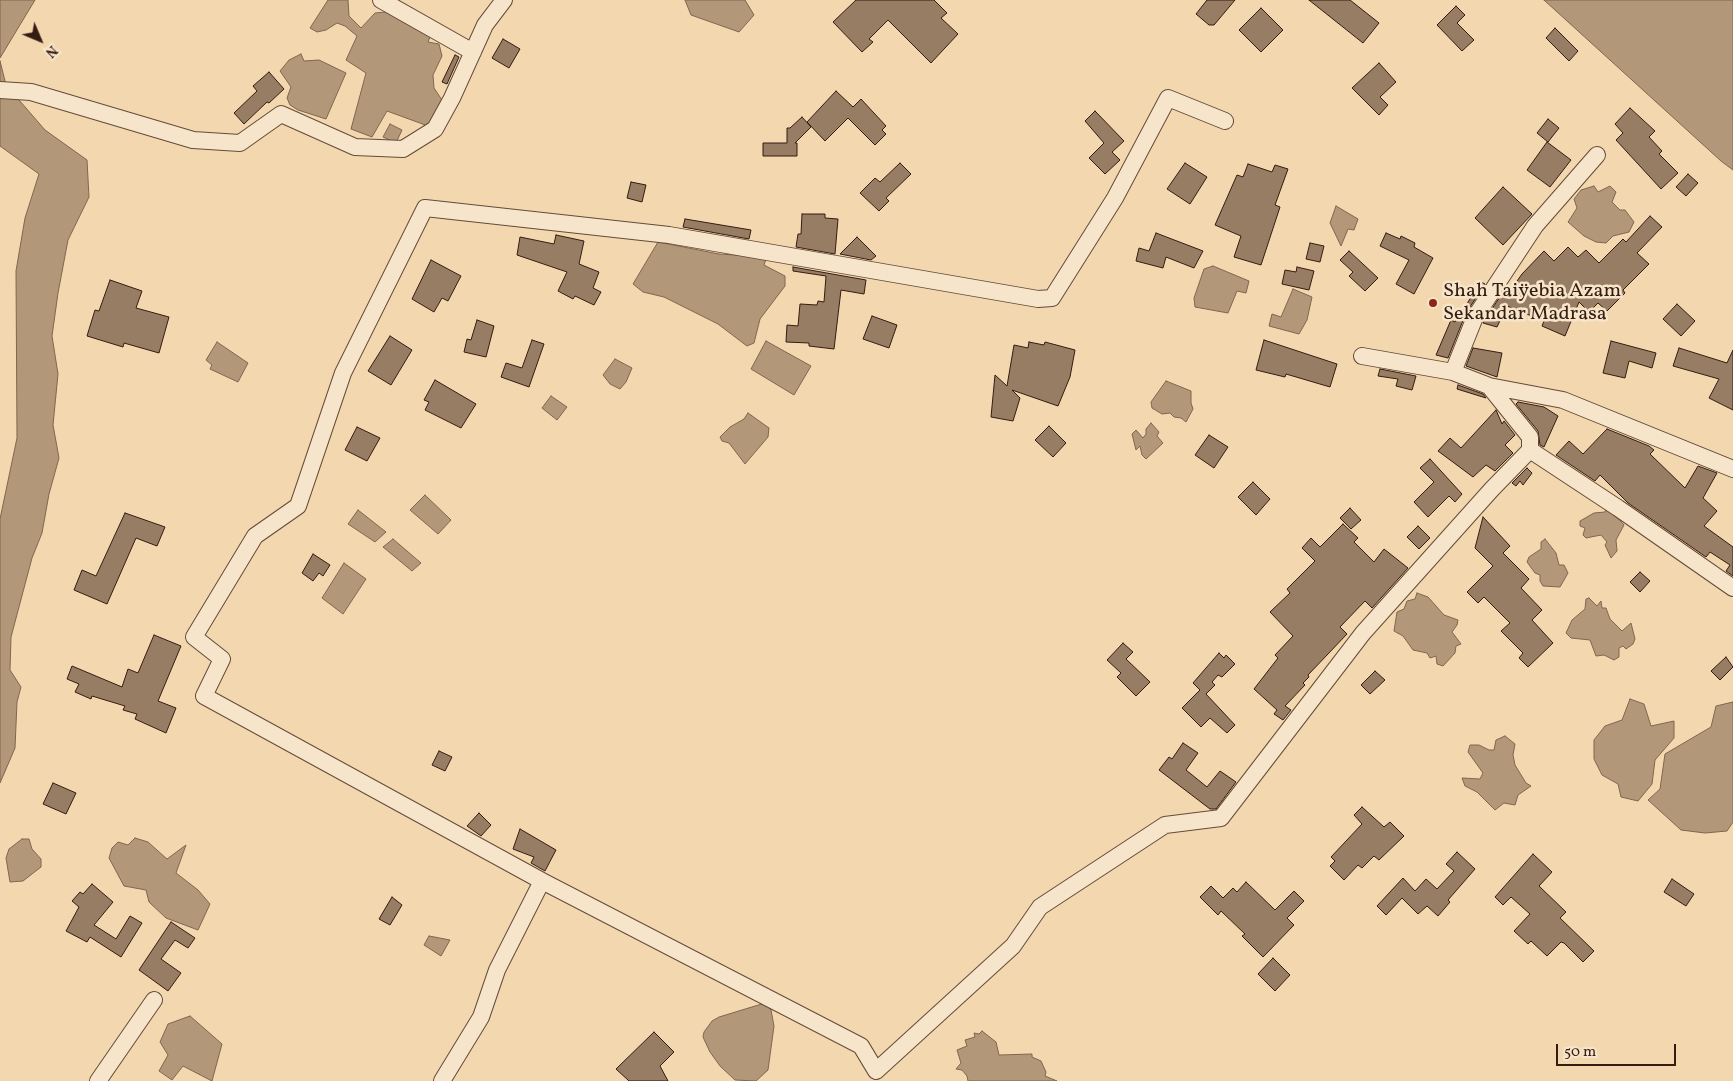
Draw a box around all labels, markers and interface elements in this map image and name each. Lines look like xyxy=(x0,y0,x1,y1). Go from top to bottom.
north arrow xyxy=(15,15,65,65)
text: N xyxy=(41,41,61,61)
place label: Shah Taiÿebia Azam Sekandar Madrasa xyxy=(1443,280,1621,327)
marker: Shah Taiÿebia Azam Sekandar Madrasa xyxy=(1427,297,1439,309)
scale bar xyxy=(1558,1034,1678,1066)
text: 50 m xyxy=(1564,1042,1596,1063)

